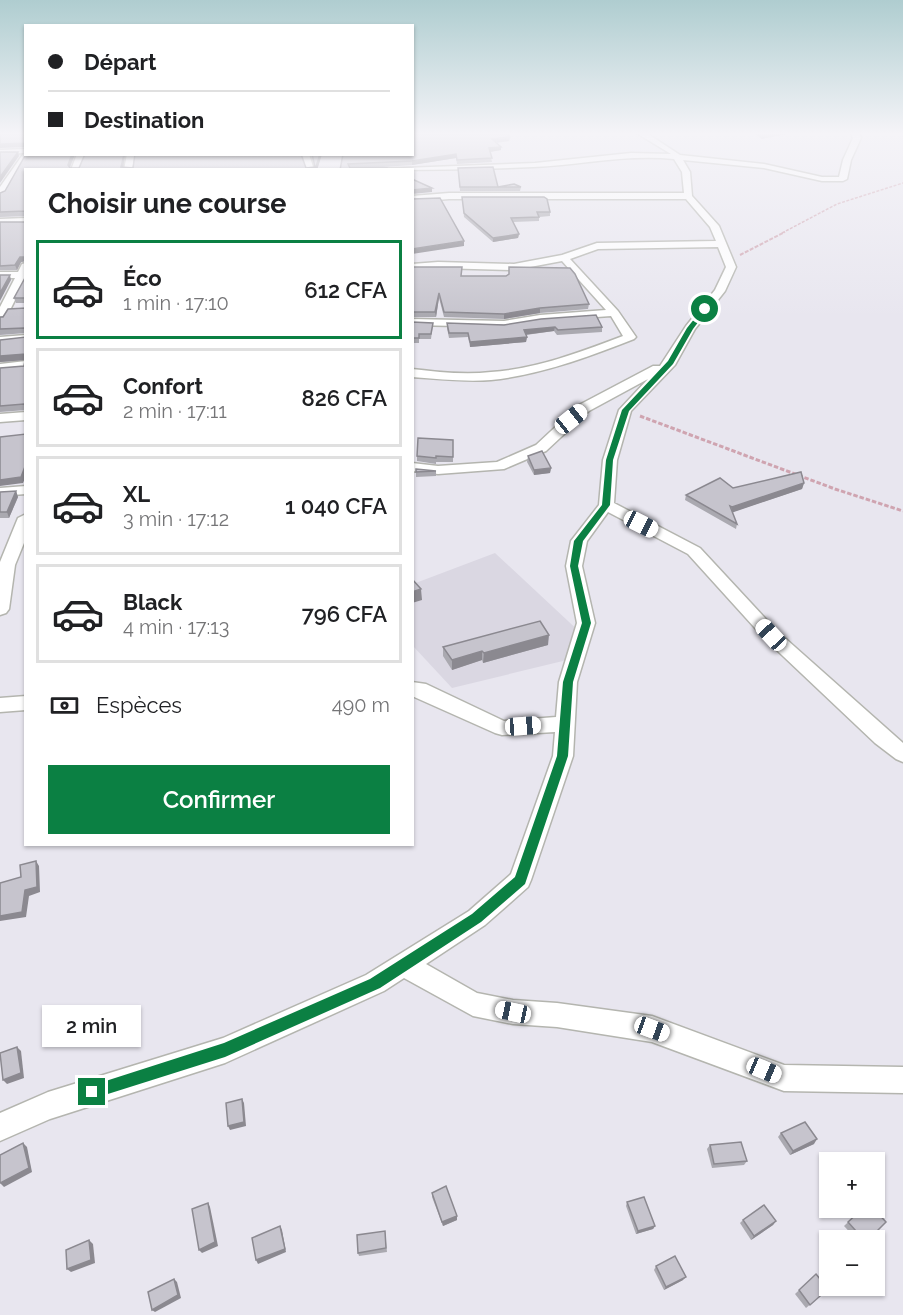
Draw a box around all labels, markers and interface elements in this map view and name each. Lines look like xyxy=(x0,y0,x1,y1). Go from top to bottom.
text: Départ xyxy=(84,49,156,75)
text: Destination xyxy=(84,107,204,133)
text: Choisir une course xyxy=(48,188,286,219)
icon: car xyxy=(51,263,105,317)
text: Éco xyxy=(123,265,162,291)
text: 612 CFA xyxy=(304,277,387,303)
text: 1 min · 17:10 xyxy=(123,291,229,315)
route start xyxy=(691,295,718,322)
icon: car xyxy=(51,371,105,425)
text: Confort xyxy=(123,373,203,399)
text: 826 CFA xyxy=(301,385,387,411)
text: 2 min · 17:11 xyxy=(123,399,227,423)
car xyxy=(551,401,591,437)
icon: car xyxy=(51,479,105,533)
text: XL xyxy=(123,481,150,507)
text: 1 040 CFA xyxy=(285,493,387,519)
text: 3 min · 17:12 xyxy=(123,507,229,531)
car xyxy=(621,508,661,540)
icon: car xyxy=(51,587,105,641)
text: Black xyxy=(123,589,182,615)
text: 796 CFA xyxy=(302,601,387,627)
text: 4 min · 17:13 xyxy=(123,615,230,639)
car xyxy=(752,616,790,654)
icon: cash xyxy=(48,689,81,722)
text: Espèces xyxy=(96,692,182,718)
text: 490 m xyxy=(332,693,390,717)
car xyxy=(504,716,542,736)
button: Confirmer xyxy=(48,765,390,834)
car xyxy=(494,999,532,1025)
callout: 2 min xyxy=(42,1005,142,1047)
text: 2 min xyxy=(66,1014,117,1038)
car xyxy=(632,1014,672,1044)
car xyxy=(744,1055,784,1085)
route end xyxy=(78,1078,105,1105)
map controls xyxy=(819,1152,885,1296)
button: + xyxy=(819,1152,885,1218)
button: − xyxy=(819,1230,885,1296)

